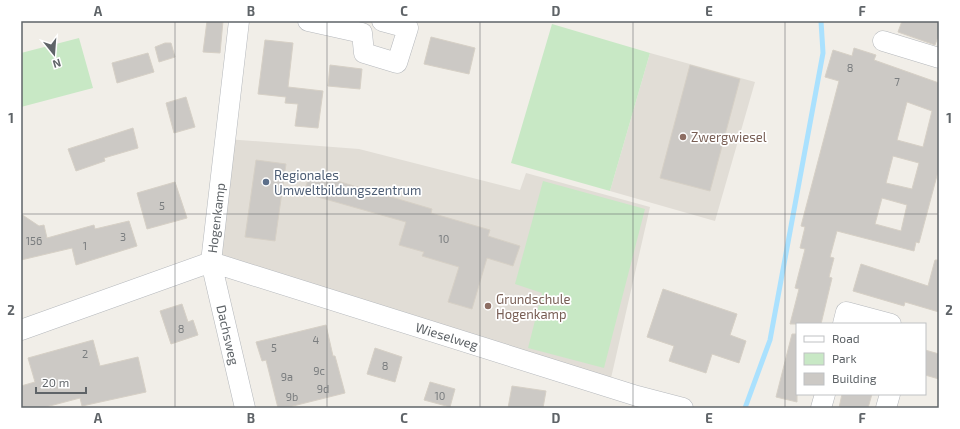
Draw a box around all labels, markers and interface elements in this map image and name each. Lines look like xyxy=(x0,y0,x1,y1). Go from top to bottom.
text: A xyxy=(94,3,103,19)
text: B xyxy=(247,3,255,19)
text: C xyxy=(400,3,408,19)
text: D xyxy=(552,3,561,19)
text: E xyxy=(705,3,713,19)
text: F xyxy=(858,3,866,19)
north arrow xyxy=(34,34,74,74)
text: N xyxy=(51,57,63,71)
house number: 8 xyxy=(847,61,853,74)
house number: 7 xyxy=(894,75,900,88)
text: 1 xyxy=(8,110,14,126)
text: 1 xyxy=(946,110,952,126)
place label: Zwergwiesel xyxy=(691,129,767,145)
marker: Zwergwiesel xyxy=(678,132,688,142)
place label: Regionales Umweltbildungszentrum xyxy=(274,167,421,198)
marker: Regionales Umweltbildungszentrum xyxy=(261,177,271,187)
street label: Hogenkamp xyxy=(204,182,228,254)
house number: 5 xyxy=(159,199,165,212)
house number: 3 xyxy=(120,230,126,243)
house number: 10 xyxy=(438,232,450,245)
house number: 156 xyxy=(26,234,42,247)
house number: 1 xyxy=(83,239,87,252)
place label: Grundschule Hogenkamp xyxy=(496,291,571,322)
marker: Grundschule Hogenkamp xyxy=(483,301,493,311)
text: 2 xyxy=(7,302,15,318)
text: 2 xyxy=(945,302,953,318)
street label: Dachsweg xyxy=(213,303,243,367)
street label: Wieselweg xyxy=(414,319,480,353)
house number: 8 xyxy=(178,322,184,335)
legend xyxy=(796,323,926,395)
text: Road xyxy=(832,331,860,345)
house number: 4 xyxy=(313,333,320,346)
house number: 5 xyxy=(271,341,277,354)
house number: 2 xyxy=(82,347,88,360)
text: Park xyxy=(832,351,857,365)
house number: 8 xyxy=(382,359,388,372)
house number: 9c xyxy=(313,364,325,377)
scale bar xyxy=(36,369,86,395)
house number: 9a xyxy=(281,370,293,383)
text: Building xyxy=(832,371,877,385)
text: 20 m xyxy=(42,375,69,389)
house number: 9d xyxy=(317,382,329,395)
house number: 10 xyxy=(434,389,446,402)
house number: 9b xyxy=(286,390,298,403)
text: A xyxy=(94,410,103,426)
text: B xyxy=(247,410,255,426)
text: C xyxy=(400,410,408,426)
text: D xyxy=(552,410,561,426)
text: E xyxy=(705,410,713,426)
text: F xyxy=(858,410,866,426)

